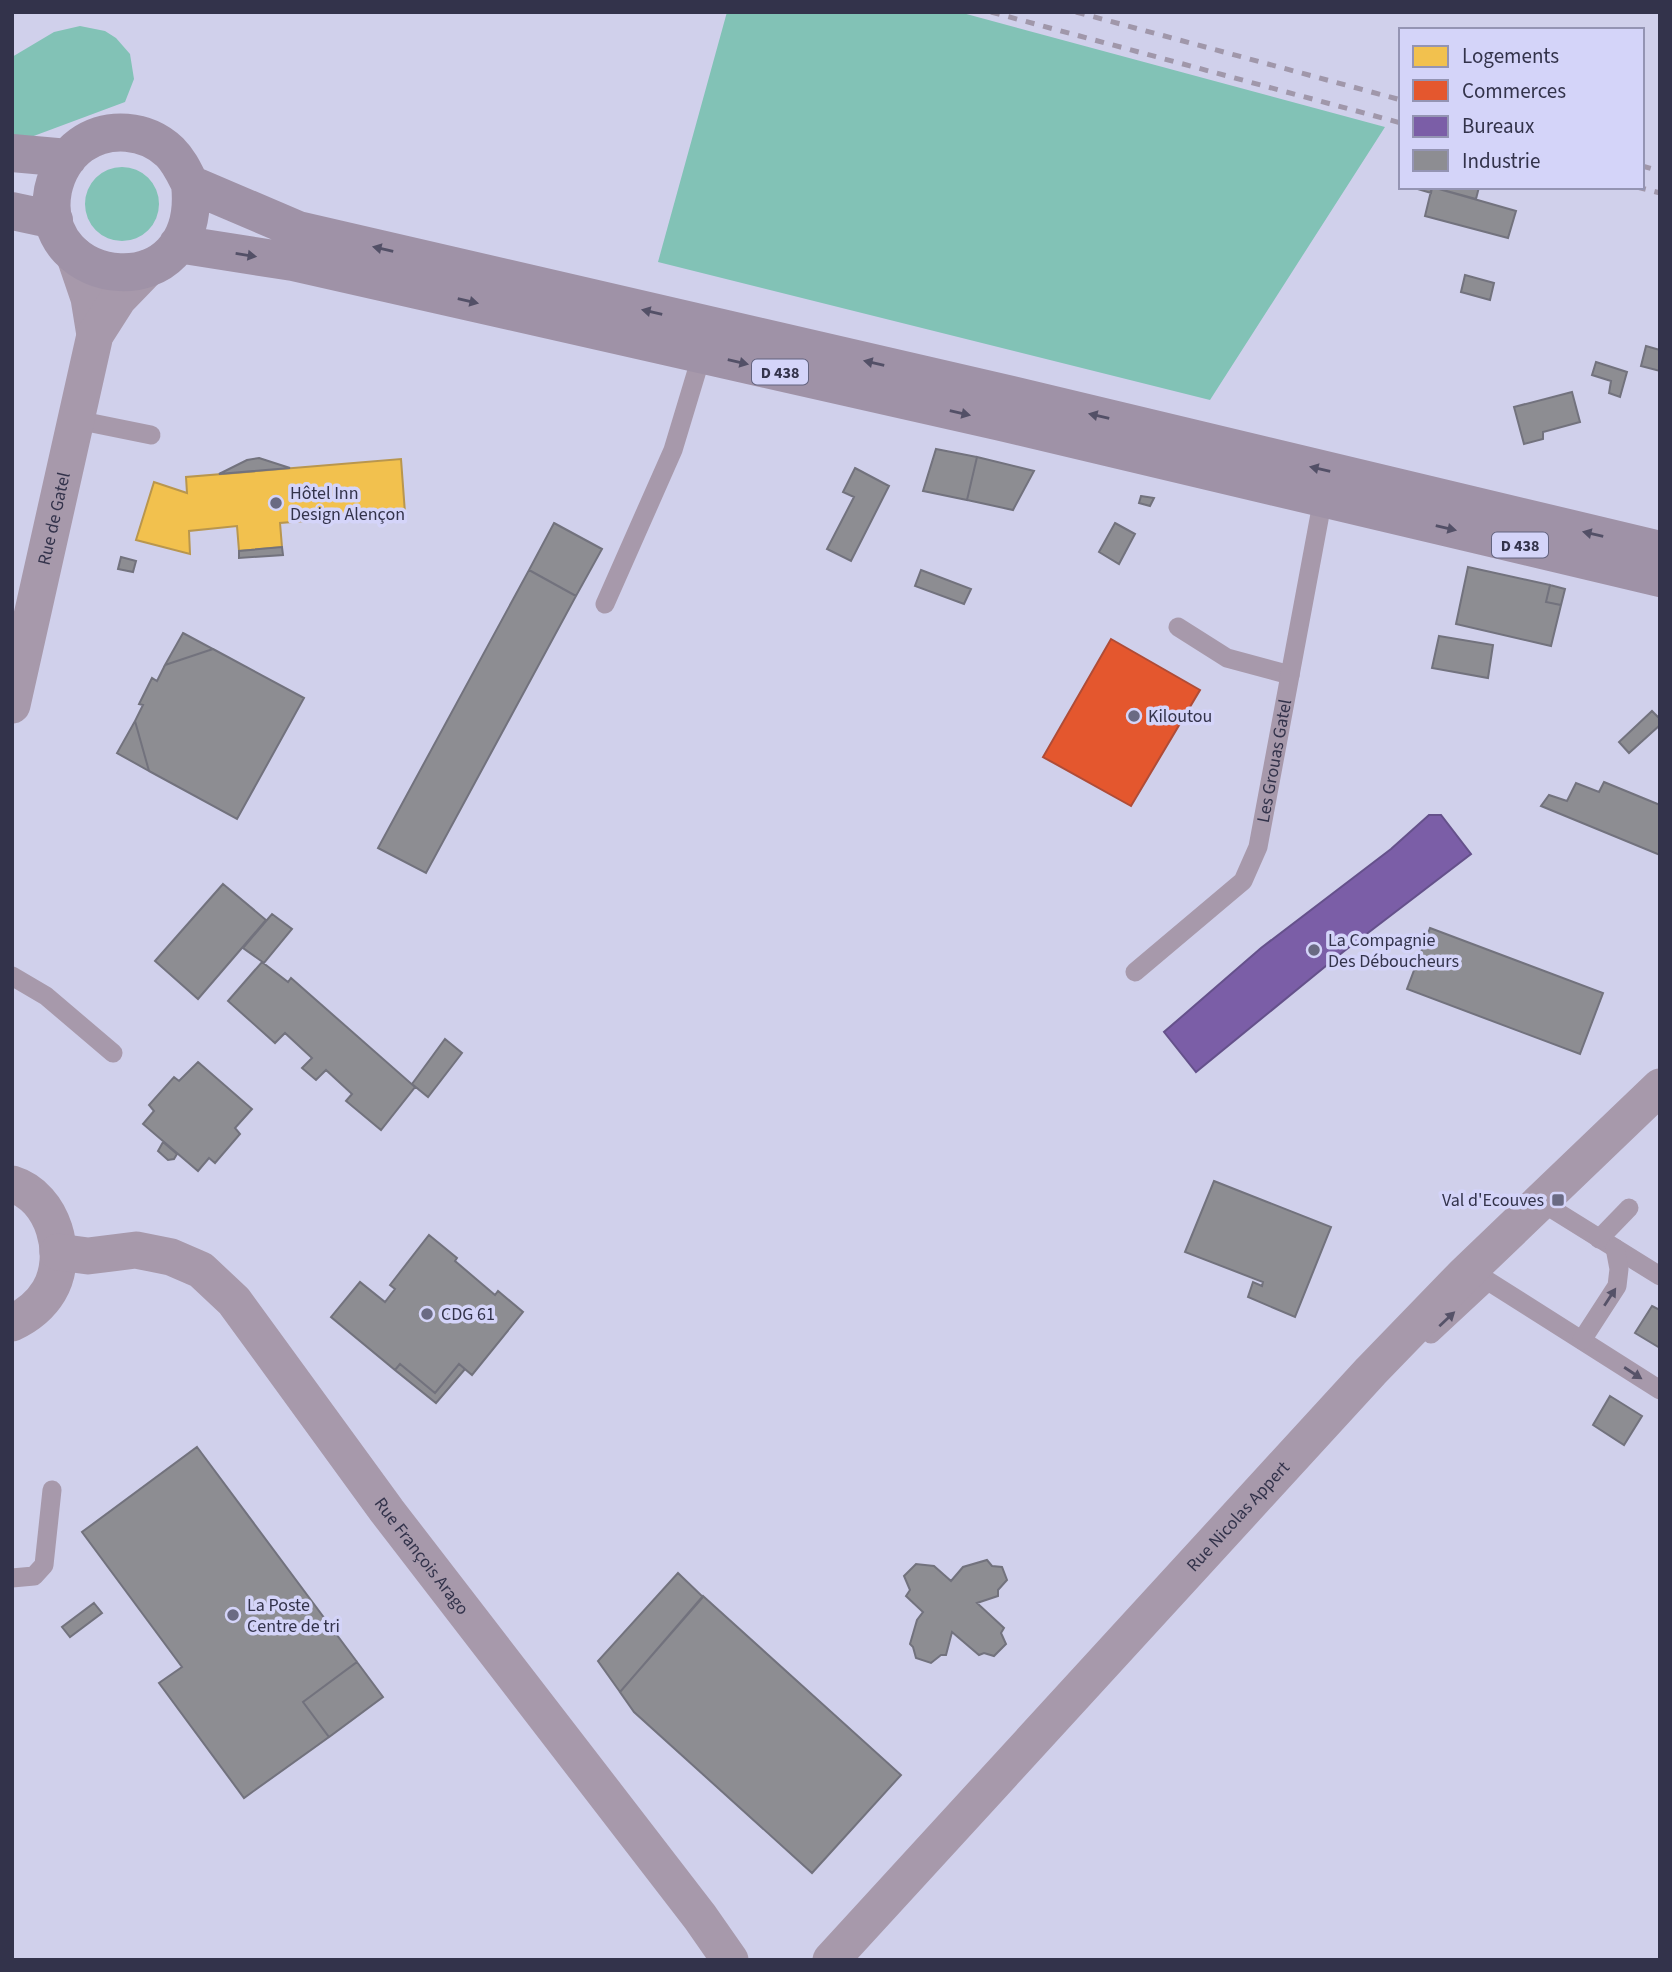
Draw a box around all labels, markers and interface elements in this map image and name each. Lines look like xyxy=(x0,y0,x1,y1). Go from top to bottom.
legend xyxy=(1399,28,1644,189)
text: Logements xyxy=(1462,41,1559,71)
text: Commerces xyxy=(1462,76,1566,106)
text: Bureaux xyxy=(1462,111,1535,141)
text: Industrie xyxy=(1462,146,1540,176)
one-way arrow xyxy=(372,244,394,255)
one-way arrow xyxy=(235,249,257,260)
one-way arrow xyxy=(457,296,479,307)
one-way arrow xyxy=(641,306,663,317)
one-way arrow xyxy=(727,357,749,368)
one-way arrow xyxy=(863,358,885,369)
road number: D 438 xyxy=(752,360,808,384)
one-way arrow xyxy=(949,408,971,419)
one-way arrow xyxy=(1087,410,1109,421)
one-way arrow xyxy=(1309,463,1331,474)
street label: Rue de Gatel xyxy=(32,470,77,568)
place label: Hôtel Inn Design Alençon xyxy=(290,481,405,527)
marker: Hôtel Inn Design Alençon xyxy=(268,495,284,511)
one-way arrow xyxy=(1436,522,1458,533)
one-way arrow xyxy=(1582,528,1604,539)
road number: D 438 xyxy=(1492,532,1548,558)
street label: Les Grouas Gatel xyxy=(1251,697,1298,825)
place label: Kiloutou xyxy=(1148,704,1212,729)
marker: Kiloutou xyxy=(1126,708,1142,724)
place label: La Compagnie Des Déboucheurs xyxy=(1328,928,1459,974)
marker: La Compagnie Des Déboucheurs xyxy=(1306,942,1322,958)
place label: Val d'Ecouves xyxy=(1442,1188,1544,1213)
marker: Val d'Ecouves xyxy=(1550,1192,1566,1208)
one-way arrow xyxy=(1603,1288,1617,1306)
place label: CDG 61 xyxy=(441,1302,495,1327)
marker: CDG 61 xyxy=(419,1306,435,1322)
one-way arrow xyxy=(1438,1311,1456,1327)
one-way arrow xyxy=(1623,1366,1642,1379)
street label: Rue Nicolas Appert xyxy=(1181,1456,1295,1577)
street label: Rue François Arago xyxy=(368,1492,475,1620)
place label: La Poste Centre de tri xyxy=(247,1593,340,1639)
marker: La Poste Centre de tri xyxy=(225,1607,241,1623)

